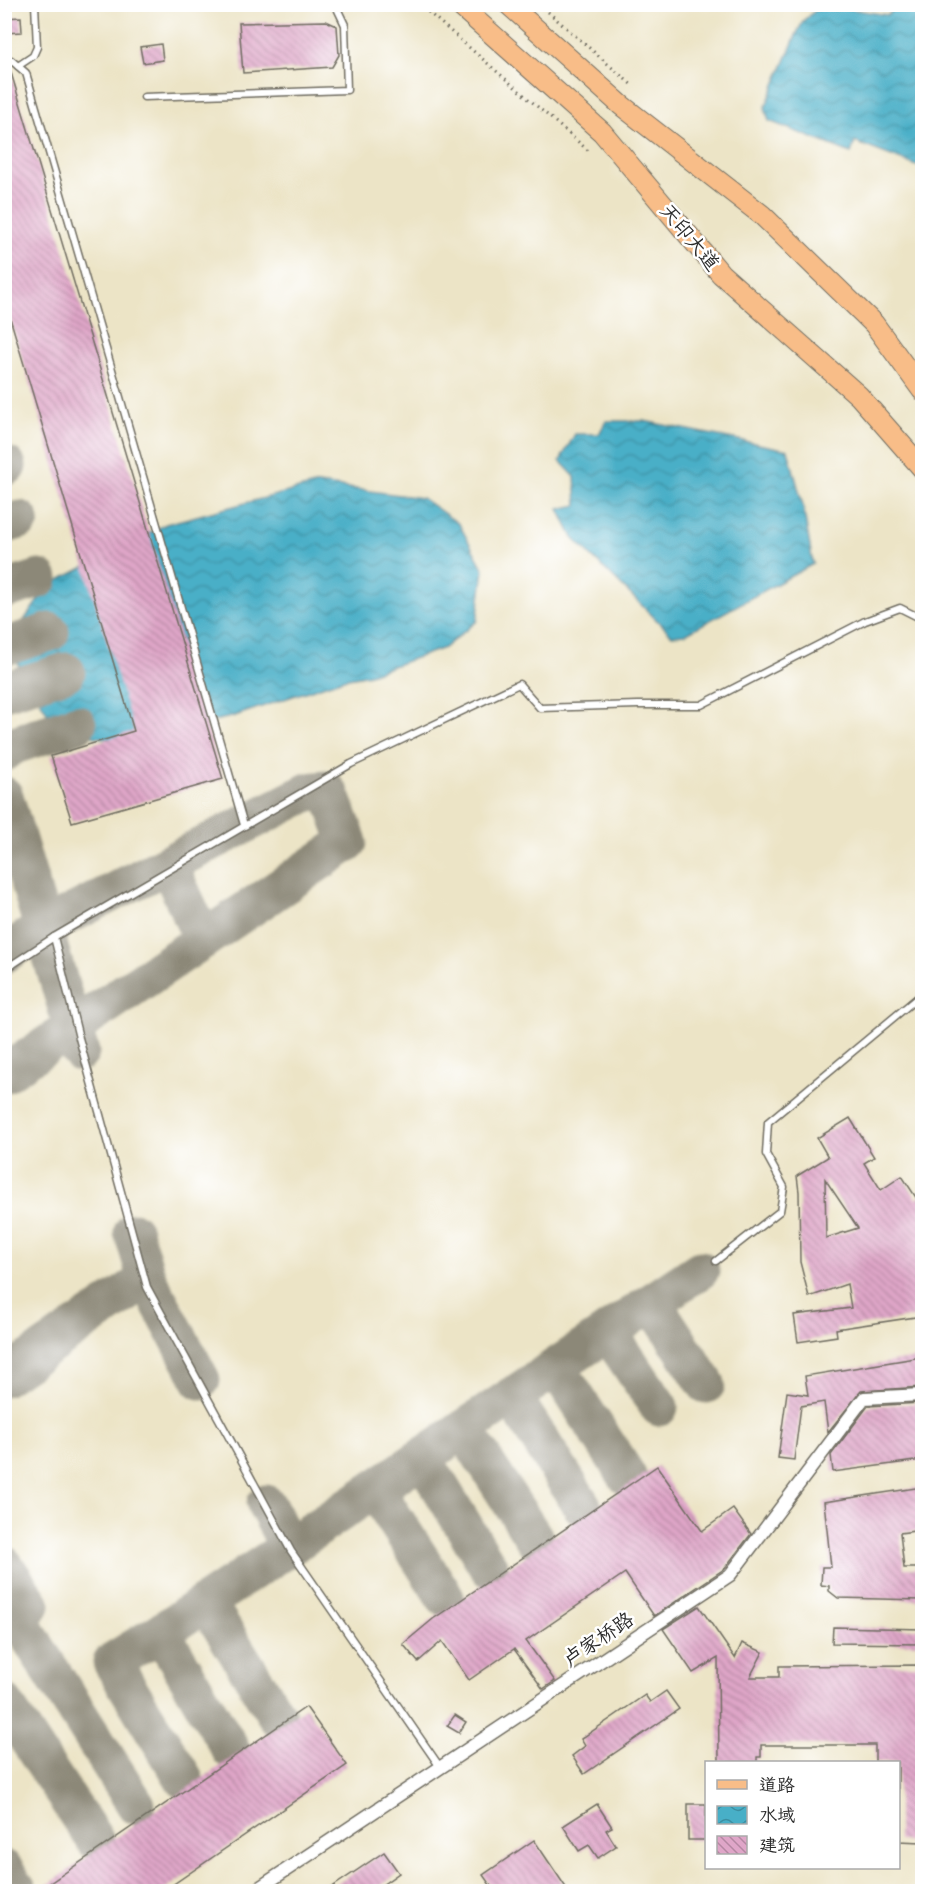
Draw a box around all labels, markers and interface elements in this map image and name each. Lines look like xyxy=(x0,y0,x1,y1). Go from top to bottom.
street label: 天印大道 xyxy=(650,197,726,279)
street label: 卢家桥路 xyxy=(557,1604,642,1676)
legend xyxy=(705,1761,900,1869)
text: 道路 xyxy=(759,1772,795,1801)
text: 水域 xyxy=(759,1802,795,1831)
text: 建筑 xyxy=(759,1832,795,1861)

